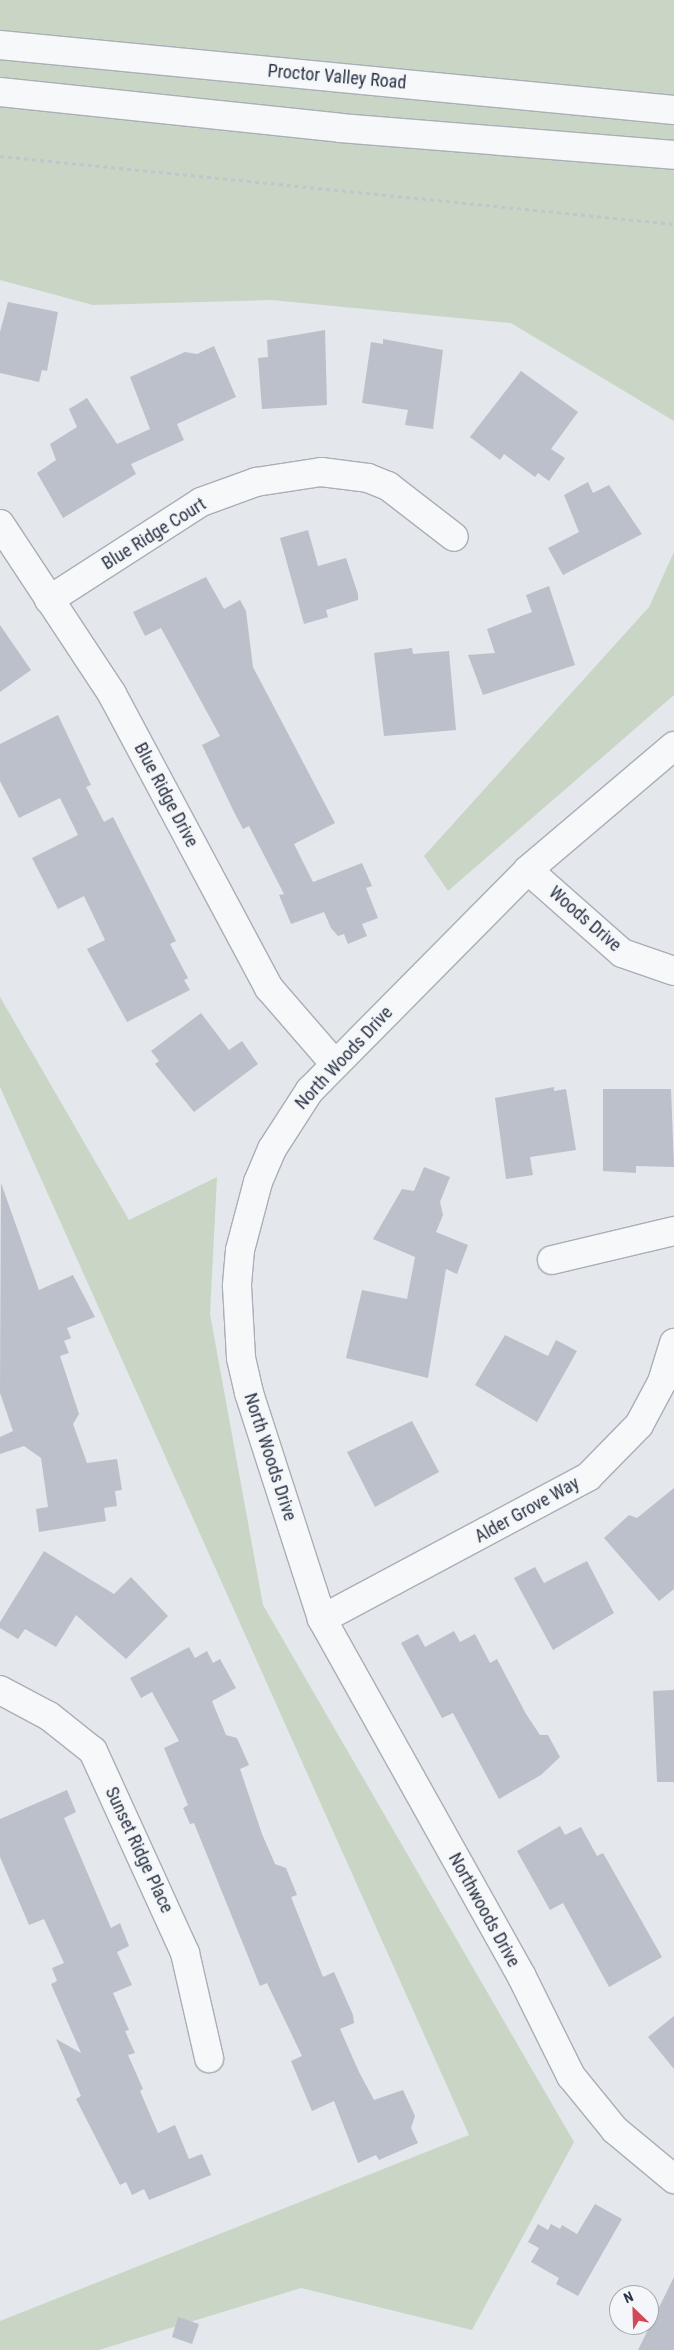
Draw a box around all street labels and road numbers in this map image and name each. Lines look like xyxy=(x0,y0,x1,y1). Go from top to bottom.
street label: Proctor Valley Road xyxy=(267,60,407,94)
street label: Blue Ridge Court xyxy=(98,493,210,575)
street label: Blue Ridge Drive xyxy=(129,739,203,851)
street label: Woods Drive xyxy=(544,882,626,956)
street label: North Woods Drive xyxy=(291,1002,397,1114)
street label: North Woods Drive xyxy=(239,1390,301,1524)
street label: Alder Grove Way xyxy=(471,1472,583,1548)
street label: Sunset Ridge Place xyxy=(100,1784,178,1916)
street label: Northwoods Drive xyxy=(444,1849,524,1971)

